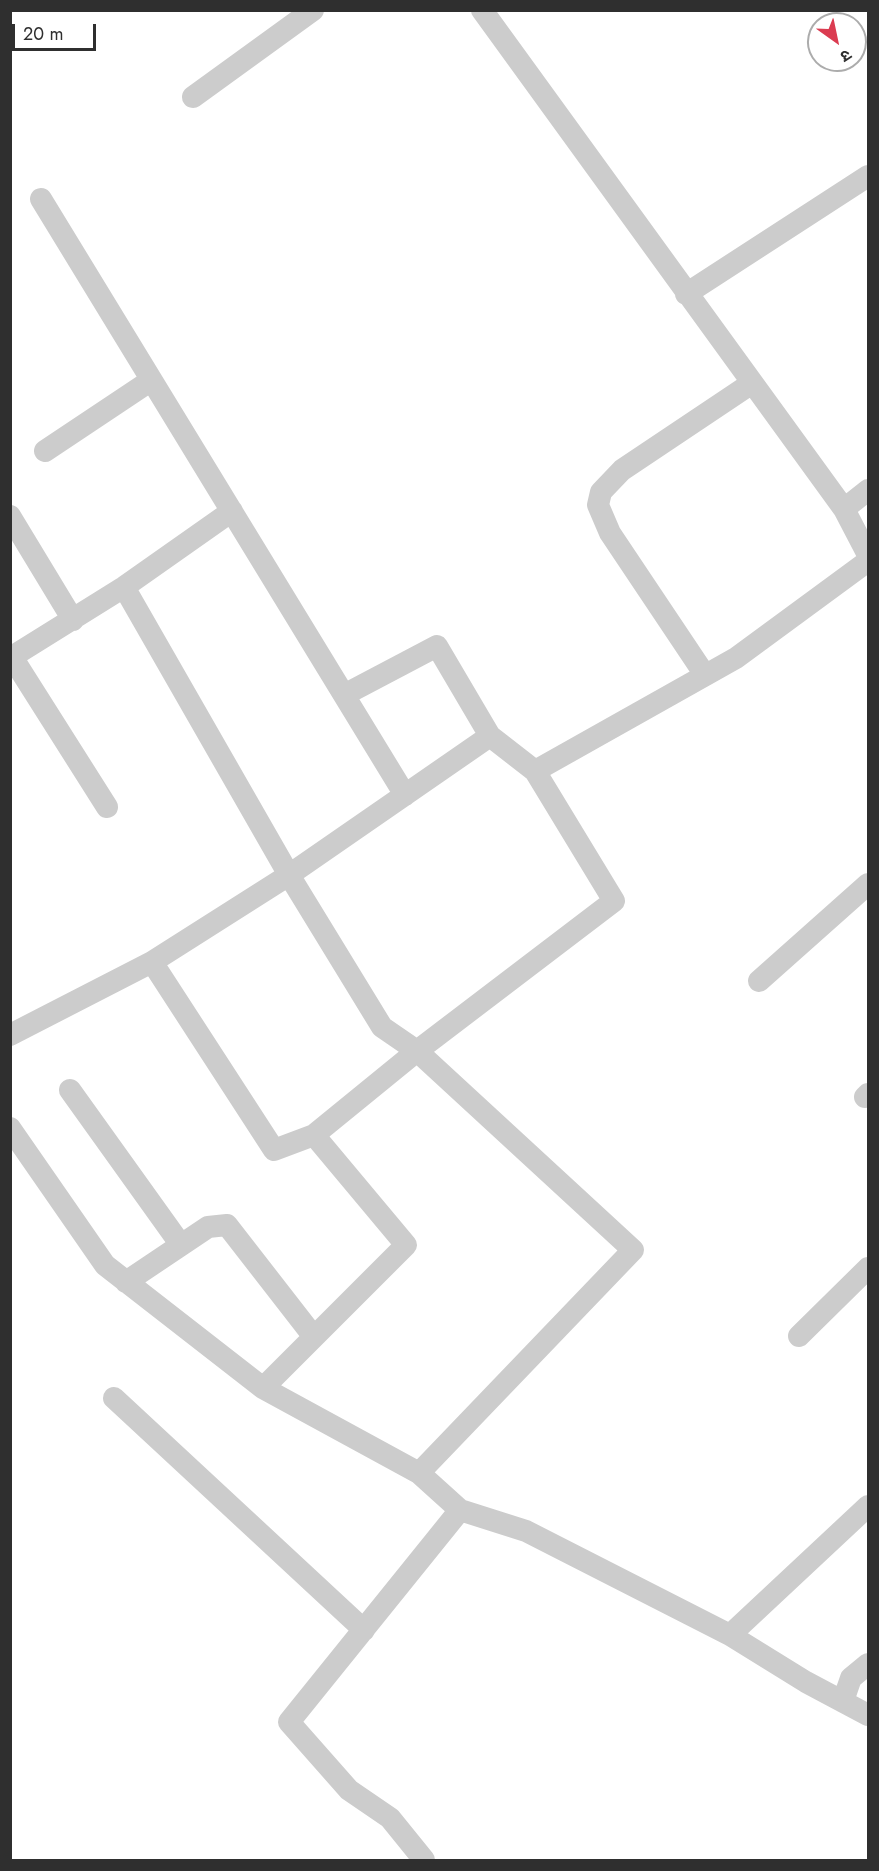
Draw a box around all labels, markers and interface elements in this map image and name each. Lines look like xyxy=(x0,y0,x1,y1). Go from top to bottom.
scale bar xyxy=(15,12,99,50)
north arrow xyxy=(807,12,867,72)
text: 20 m xyxy=(23,21,63,47)
text: उ xyxy=(836,44,856,68)

